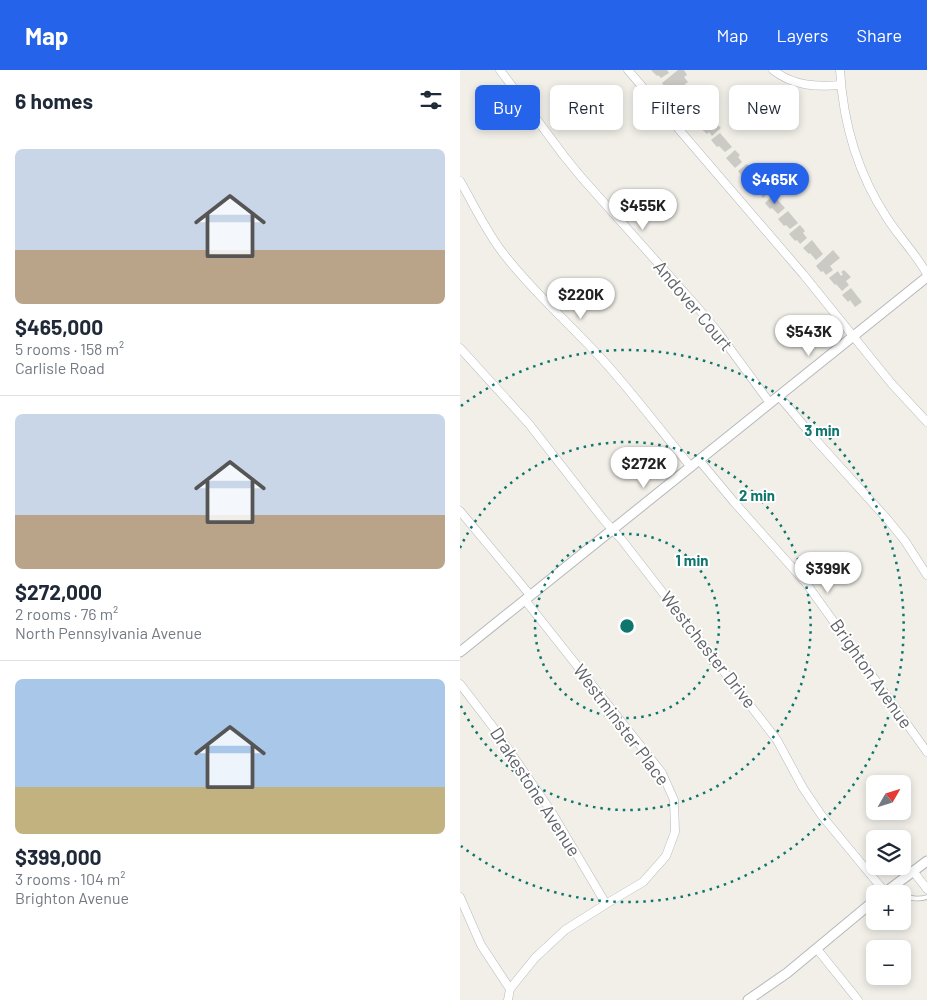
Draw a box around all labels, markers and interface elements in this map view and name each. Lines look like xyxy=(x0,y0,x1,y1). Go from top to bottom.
text: Map xyxy=(25,21,68,50)
text: Map xyxy=(716,24,748,46)
text: Layers xyxy=(776,24,829,46)
text: Share xyxy=(857,24,902,46)
chip: Buy xyxy=(475,85,540,130)
chip: Rent xyxy=(550,85,623,130)
chip: Filters xyxy=(633,85,719,130)
chip: New xyxy=(729,85,799,130)
icon: filters xyxy=(417,86,445,114)
text: 6 homes xyxy=(15,88,93,113)
pin: $465K xyxy=(740,162,810,205)
text: $465K xyxy=(752,169,798,188)
icon: home xyxy=(185,181,275,271)
pin: $455K xyxy=(608,189,678,231)
text: $455K xyxy=(620,195,666,214)
street label: Andover Court xyxy=(650,256,738,355)
pin: $220K xyxy=(546,278,616,320)
text: $220K xyxy=(558,284,604,303)
text: $465,000 xyxy=(15,314,103,339)
pin: $543K xyxy=(774,314,844,357)
text: $543K xyxy=(786,321,832,340)
text: 5 rooms · 158 m² xyxy=(15,339,124,358)
text: Carlisle Road xyxy=(15,358,105,377)
text: 3 min xyxy=(804,421,840,439)
pin: $272K xyxy=(609,446,679,489)
icon: home xyxy=(185,447,275,537)
text: $272K xyxy=(621,453,667,472)
text: 2 min xyxy=(739,486,775,504)
text: 1 min xyxy=(676,551,708,569)
pin: $399K xyxy=(793,552,863,594)
text: $399K xyxy=(806,558,850,577)
text: $272,000 xyxy=(15,579,102,604)
street label: Westchester Drive xyxy=(656,586,761,712)
text: 2 rooms · 76 m² xyxy=(15,604,118,623)
street label: Brighton Avenue xyxy=(826,615,918,732)
centre of rings xyxy=(618,617,636,635)
text: North Pennsylvania Avenue xyxy=(15,623,202,642)
street label: Westminster Place xyxy=(569,659,675,789)
icon: home xyxy=(185,712,275,802)
street label: Drakestone Avenue xyxy=(486,723,586,860)
north arrow xyxy=(866,775,911,820)
map controls xyxy=(866,775,911,985)
button: layers xyxy=(866,830,911,875)
text: $399,000 xyxy=(15,844,102,869)
text: 3 rooms · 104 m² xyxy=(15,869,125,888)
button: + xyxy=(866,885,911,930)
text: Brighton Avenue xyxy=(15,888,129,907)
button: − xyxy=(866,940,911,985)

